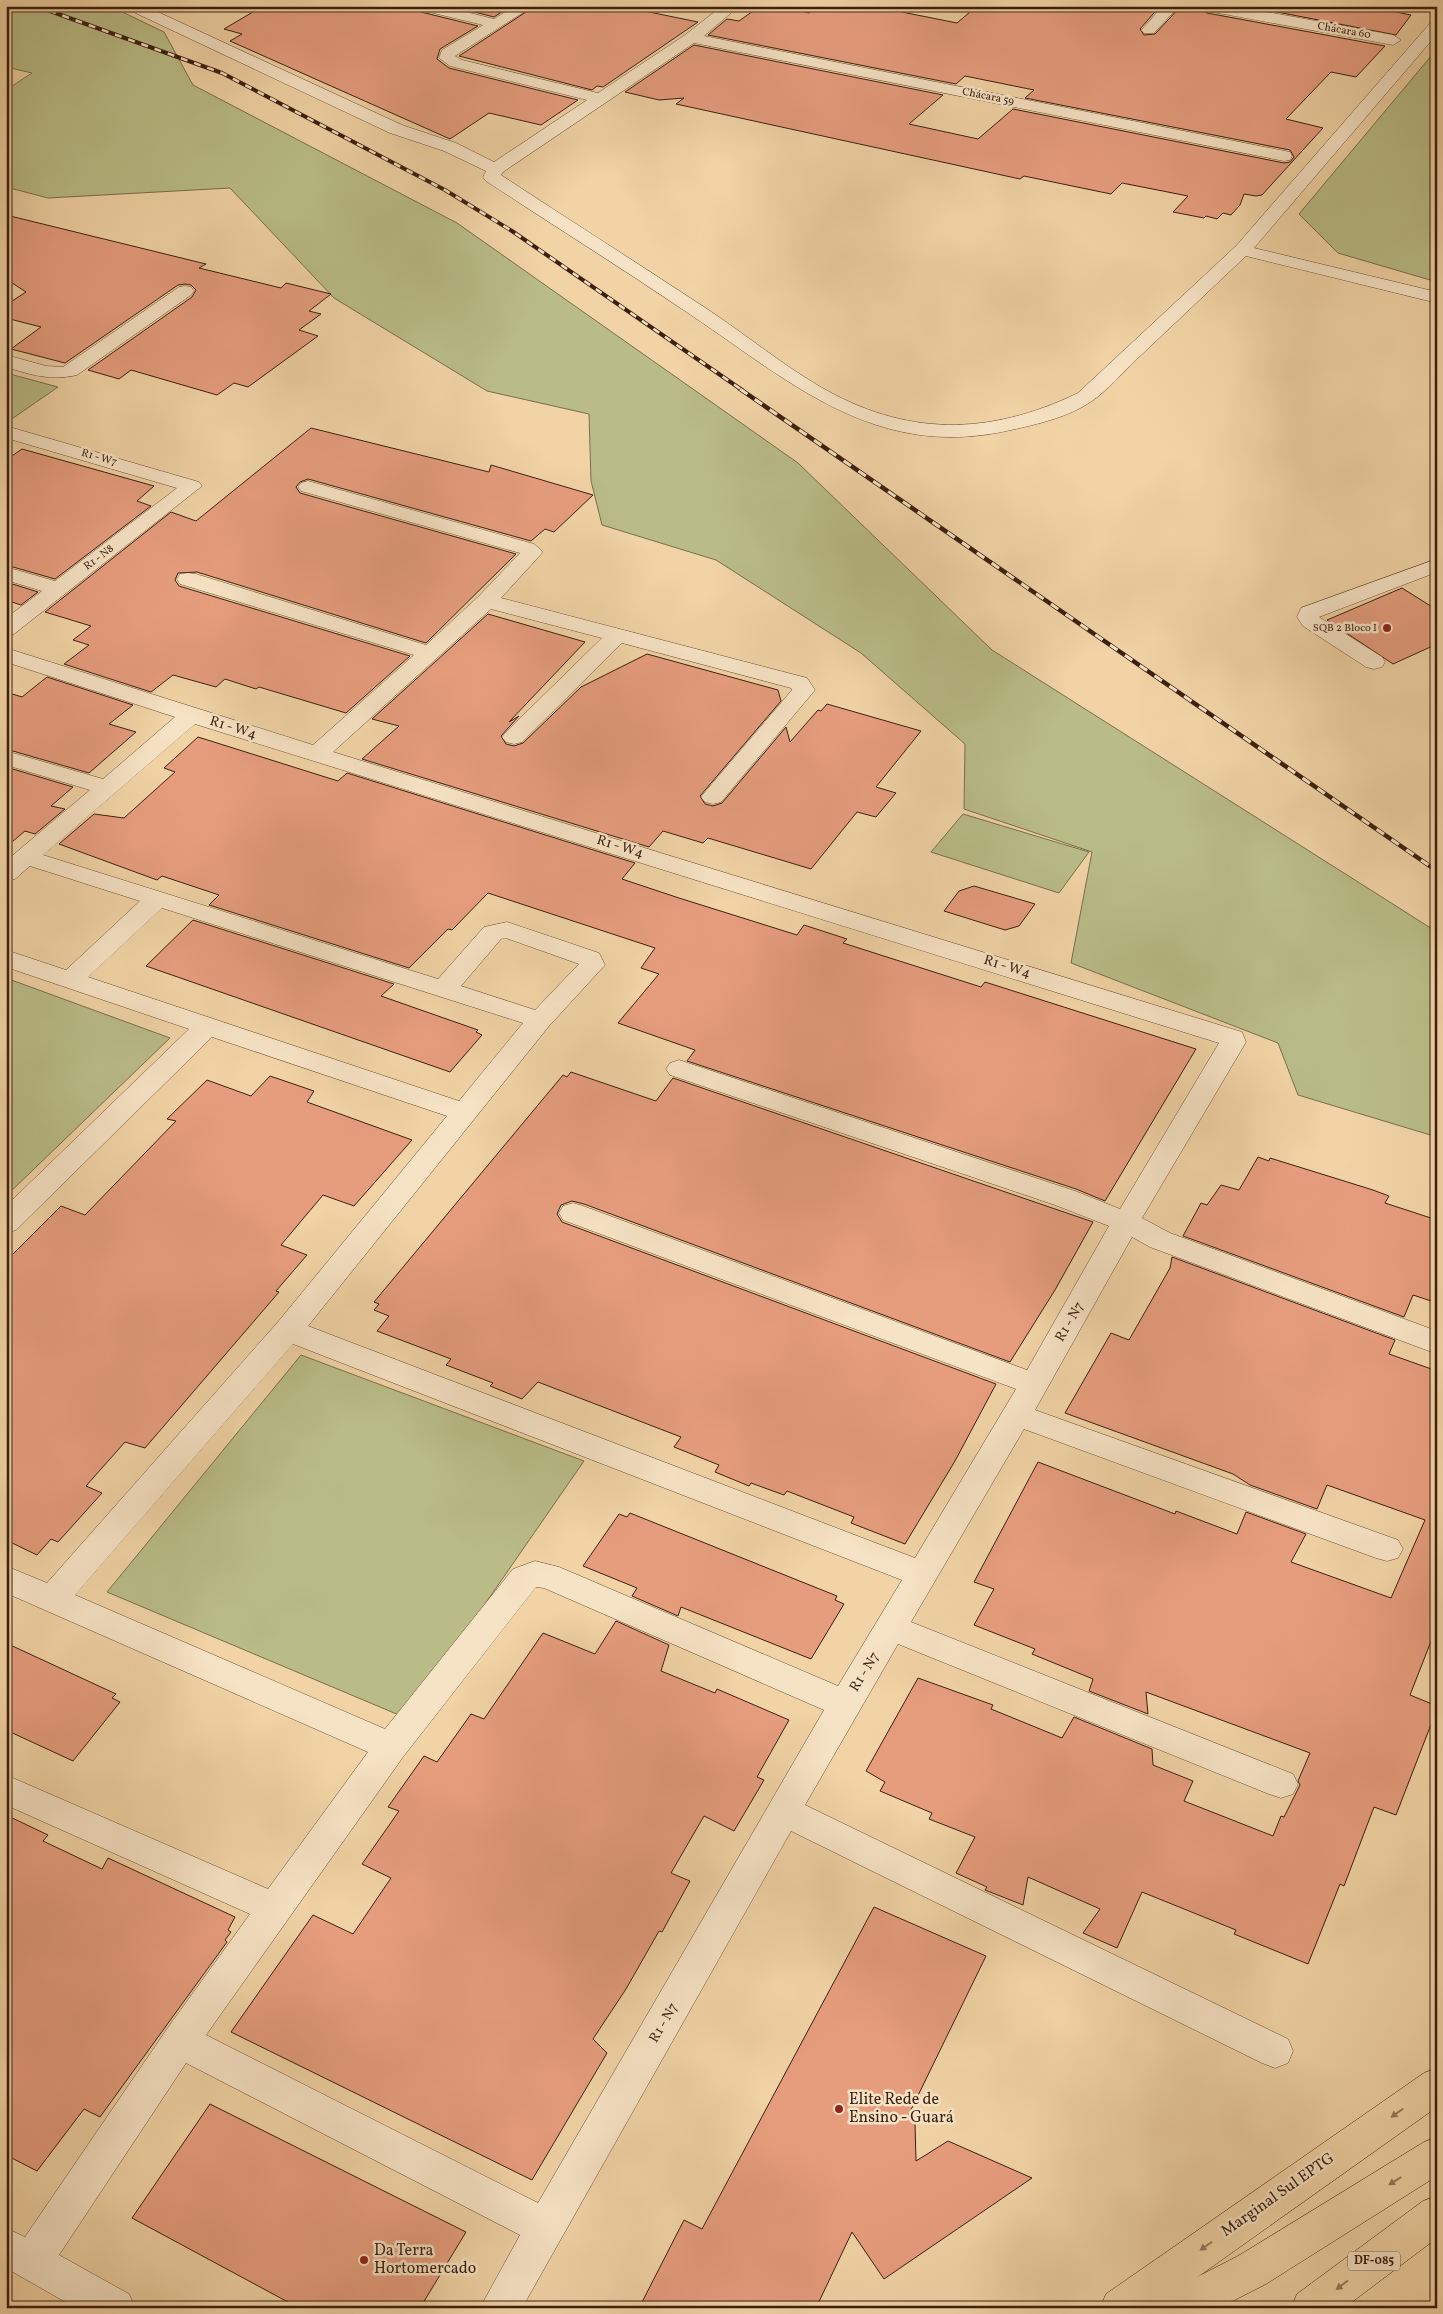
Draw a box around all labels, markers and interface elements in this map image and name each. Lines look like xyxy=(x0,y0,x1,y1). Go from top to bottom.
street label: Chácara 60 xyxy=(1316,19,1372,43)
street label: Chácara 59 xyxy=(961,85,1016,109)
street label: R1 - W7 xyxy=(79,446,119,470)
street label: R1 - N8 xyxy=(81,542,117,574)
place label: SQB 2 Bloco I xyxy=(1313,621,1377,636)
marker: SQB 2 Bloco I xyxy=(1381,622,1393,634)
street label: R1 - W4 xyxy=(207,712,259,744)
street label: R1 - W4 xyxy=(594,831,646,863)
street label: R1 - W4 xyxy=(981,951,1033,983)
street label: R1 - N7 xyxy=(1051,1298,1089,1345)
street label: R1 - N7 xyxy=(846,1649,885,1695)
street label: R1 - N7 xyxy=(645,1999,683,2046)
place label: Elite Rede de Ensino - Guará xyxy=(849,2089,954,2129)
marker: Elite Rede de Ensino - Guará xyxy=(833,2103,845,2115)
one-way arrow xyxy=(1390,2108,1404,2118)
street label: Marginal Sul EPTG xyxy=(1217,2148,1339,2242)
one-way arrow xyxy=(1389,2176,1402,2185)
place label: Da Terra Hortomercado xyxy=(374,2240,476,2280)
one-way arrow xyxy=(1199,2241,1213,2251)
road number: DF-085 xyxy=(1348,2252,1400,2270)
marker: Da Terra Hortomercado xyxy=(358,2254,370,2266)
one-way arrow xyxy=(1335,2280,1349,2290)

